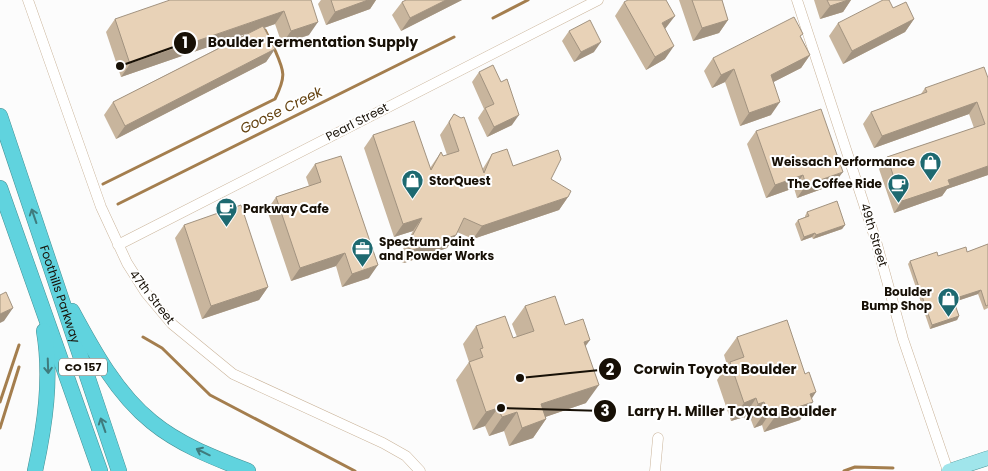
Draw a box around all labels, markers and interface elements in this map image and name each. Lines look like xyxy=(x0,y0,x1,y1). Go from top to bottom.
callout: Boulder Fermentation Supply xyxy=(173,28,428,57)
text: 1 xyxy=(182,32,188,53)
text: Boulder Fermentation Supply xyxy=(208,32,418,52)
water label: Goose Creek xyxy=(236,81,326,139)
street label: Pearl Street xyxy=(322,98,391,145)
shop icon: Weissach Performance xyxy=(919,150,943,181)
place label: Weissach Performance xyxy=(771,153,916,170)
shop icon: StorQuest xyxy=(401,169,425,200)
place label: StorQuest xyxy=(429,172,491,189)
cafe icon: The Coffee Ride xyxy=(886,172,910,203)
place label: The Coffee Ride xyxy=(787,175,883,192)
cafe icon: Parkway Cafe xyxy=(215,197,239,228)
place label: Parkway Cafe xyxy=(243,200,329,217)
street label: 49th Street xyxy=(857,201,892,269)
one-way arrow xyxy=(29,209,38,224)
place label: Spectrum Paint and Powder Works xyxy=(379,233,494,264)
office icon: Spectrum Paint and Powder Works xyxy=(351,237,375,268)
street label: Foothills Parkway xyxy=(36,243,85,346)
street label: 47th Street xyxy=(126,266,179,327)
place label: Boulder Bump Shop xyxy=(861,283,932,314)
shop icon: Boulder Bump Shop xyxy=(936,287,960,318)
callout: Corwin Toyota Boulder xyxy=(598,355,806,384)
one-way arrow xyxy=(43,358,52,374)
road number: CO 157 xyxy=(59,358,107,376)
text: 2 xyxy=(606,359,615,380)
text: Corwin Toyota Boulder xyxy=(633,359,797,379)
callout: Larry H. Miller Toyota Boulder xyxy=(592,396,846,425)
text: 3 xyxy=(600,400,610,421)
text: Larry H. Miller Toyota Boulder xyxy=(628,401,836,421)
one-way arrow xyxy=(98,418,107,433)
one-way arrow xyxy=(195,447,210,457)

